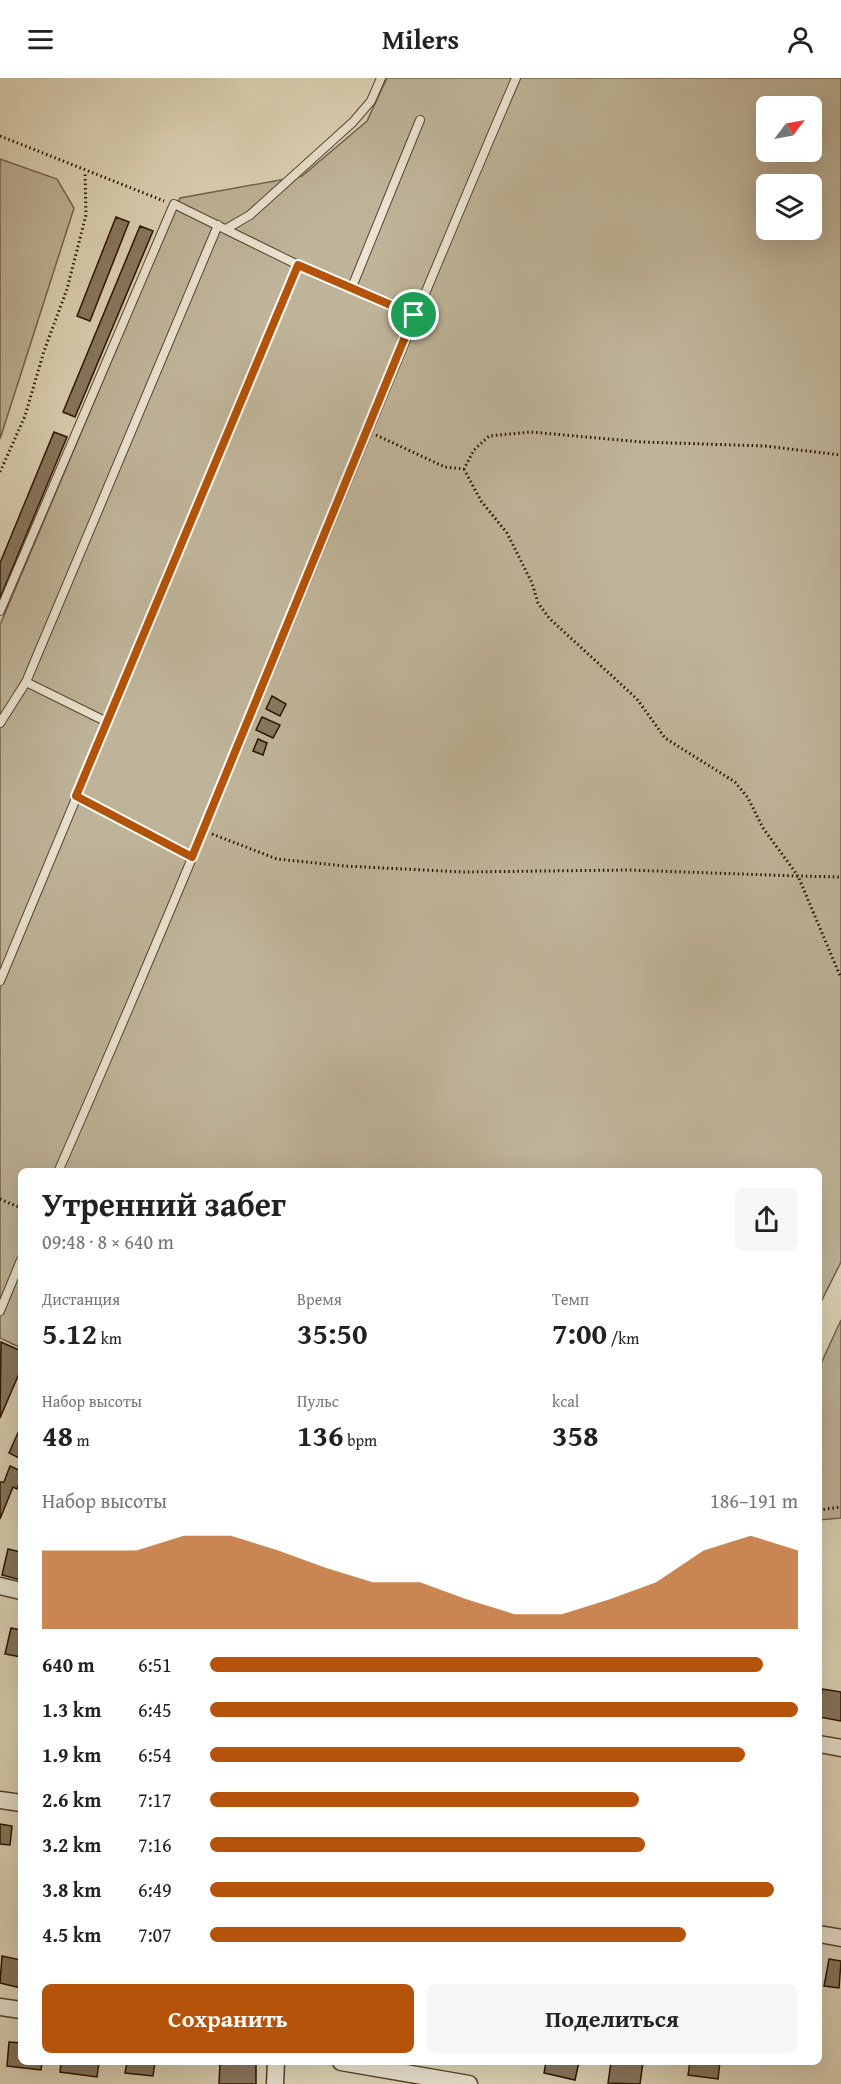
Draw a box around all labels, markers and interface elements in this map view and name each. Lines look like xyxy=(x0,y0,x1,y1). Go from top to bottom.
text: Milers xyxy=(382,19,459,59)
icon: menu xyxy=(24,23,57,56)
icon: person xyxy=(784,23,817,56)
north arrow xyxy=(756,96,822,162)
map controls xyxy=(756,96,822,240)
button: layers xyxy=(756,174,822,240)
pin xyxy=(388,289,439,340)
icon: arrive xyxy=(397,298,430,331)
text: Утренний забег xyxy=(42,1180,286,1228)
button: share xyxy=(735,1188,798,1251)
text: 09:48 · 8 × 640 m xyxy=(42,1227,174,1256)
text: Дистанция xyxy=(42,1287,120,1311)
text: Время xyxy=(297,1287,342,1311)
text: Темп xyxy=(552,1287,589,1311)
text: 5.12 xyxy=(42,1311,97,1355)
text: 35:50 xyxy=(297,1311,368,1355)
text: 7:00 xyxy=(552,1311,607,1355)
text: km xyxy=(97,1326,122,1350)
text: /km xyxy=(607,1326,639,1350)
text: Набор высоты xyxy=(42,1389,142,1413)
text: Пульс xyxy=(297,1389,339,1413)
text: kcal xyxy=(552,1389,579,1413)
text: 48 xyxy=(42,1413,73,1457)
text: 136 xyxy=(297,1413,344,1457)
text: 358 xyxy=(552,1413,599,1457)
text: m xyxy=(73,1428,90,1452)
text: bpm xyxy=(344,1428,377,1452)
text: Набор высоты xyxy=(42,1486,167,1515)
text: 186–191 m xyxy=(710,1486,798,1515)
text: 640 m xyxy=(42,1650,95,1679)
text: 6:51 xyxy=(138,1650,172,1679)
text: 1.3 km xyxy=(42,1695,101,1724)
text: 6:45 xyxy=(138,1695,172,1724)
text: 1.9 km xyxy=(42,1740,101,1769)
text: 6:54 xyxy=(138,1740,172,1769)
text: 2.6 km xyxy=(42,1785,101,1814)
text: 7:17 xyxy=(138,1785,172,1814)
text: 3.2 km xyxy=(42,1830,101,1859)
text: 7:16 xyxy=(138,1830,172,1859)
text: 3.8 km xyxy=(42,1875,101,1904)
text: 6:49 xyxy=(138,1875,172,1904)
text: 4.5 km xyxy=(42,1920,101,1949)
text: 7:07 xyxy=(138,1920,172,1949)
button: Сохранить xyxy=(42,1984,414,2053)
button: Поделиться xyxy=(426,1984,798,2053)

